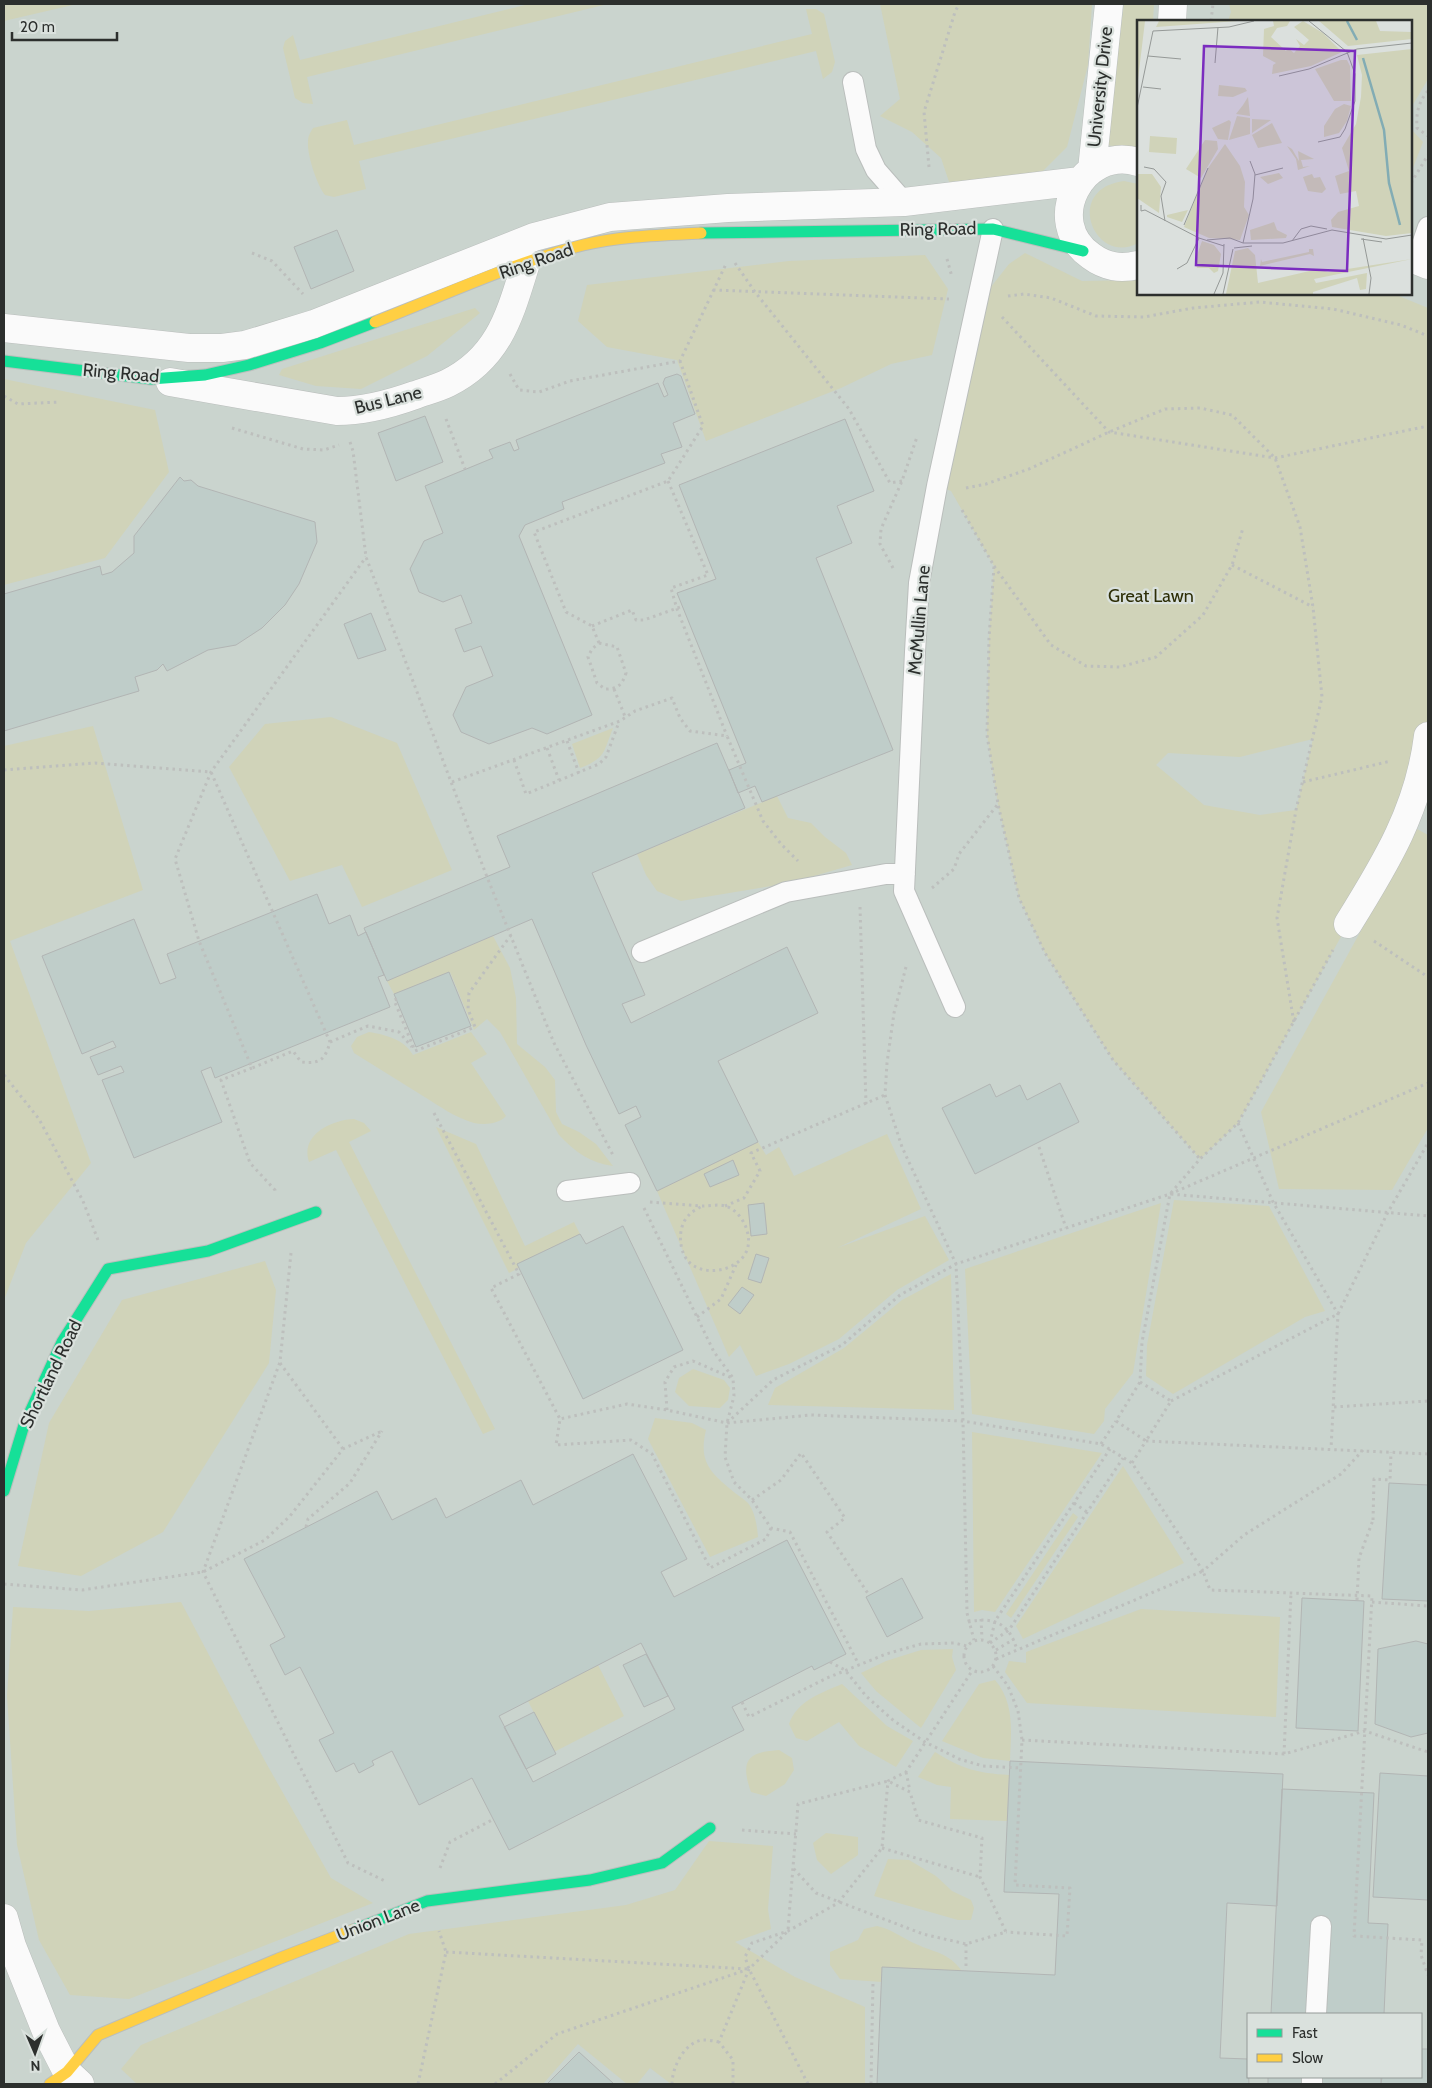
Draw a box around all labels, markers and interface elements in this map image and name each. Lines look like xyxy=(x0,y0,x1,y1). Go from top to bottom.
scale bar xyxy=(12,10,118,42)
text: 20 m xyxy=(20,18,55,36)
inset map xyxy=(1137,20,1412,295)
street label: University Drive xyxy=(1083,26,1117,148)
street label: Ring Road xyxy=(899,217,977,241)
street label: Ring Road xyxy=(496,238,576,284)
street label: Ring Road xyxy=(82,359,160,387)
street label: Bus Lane xyxy=(352,381,424,419)
street label: McMullin Lane xyxy=(903,564,935,676)
park label: Great Lawn xyxy=(1108,585,1194,607)
street label: Shortland Road xyxy=(15,1316,87,1432)
street label: Union Lane xyxy=(333,1894,423,1946)
legend xyxy=(1247,2013,1422,2078)
text: Fast xyxy=(1292,2024,1317,2042)
north arrow xyxy=(10,2028,60,2078)
text: Slow xyxy=(1292,2049,1323,2067)
text: N xyxy=(30,2057,41,2075)

